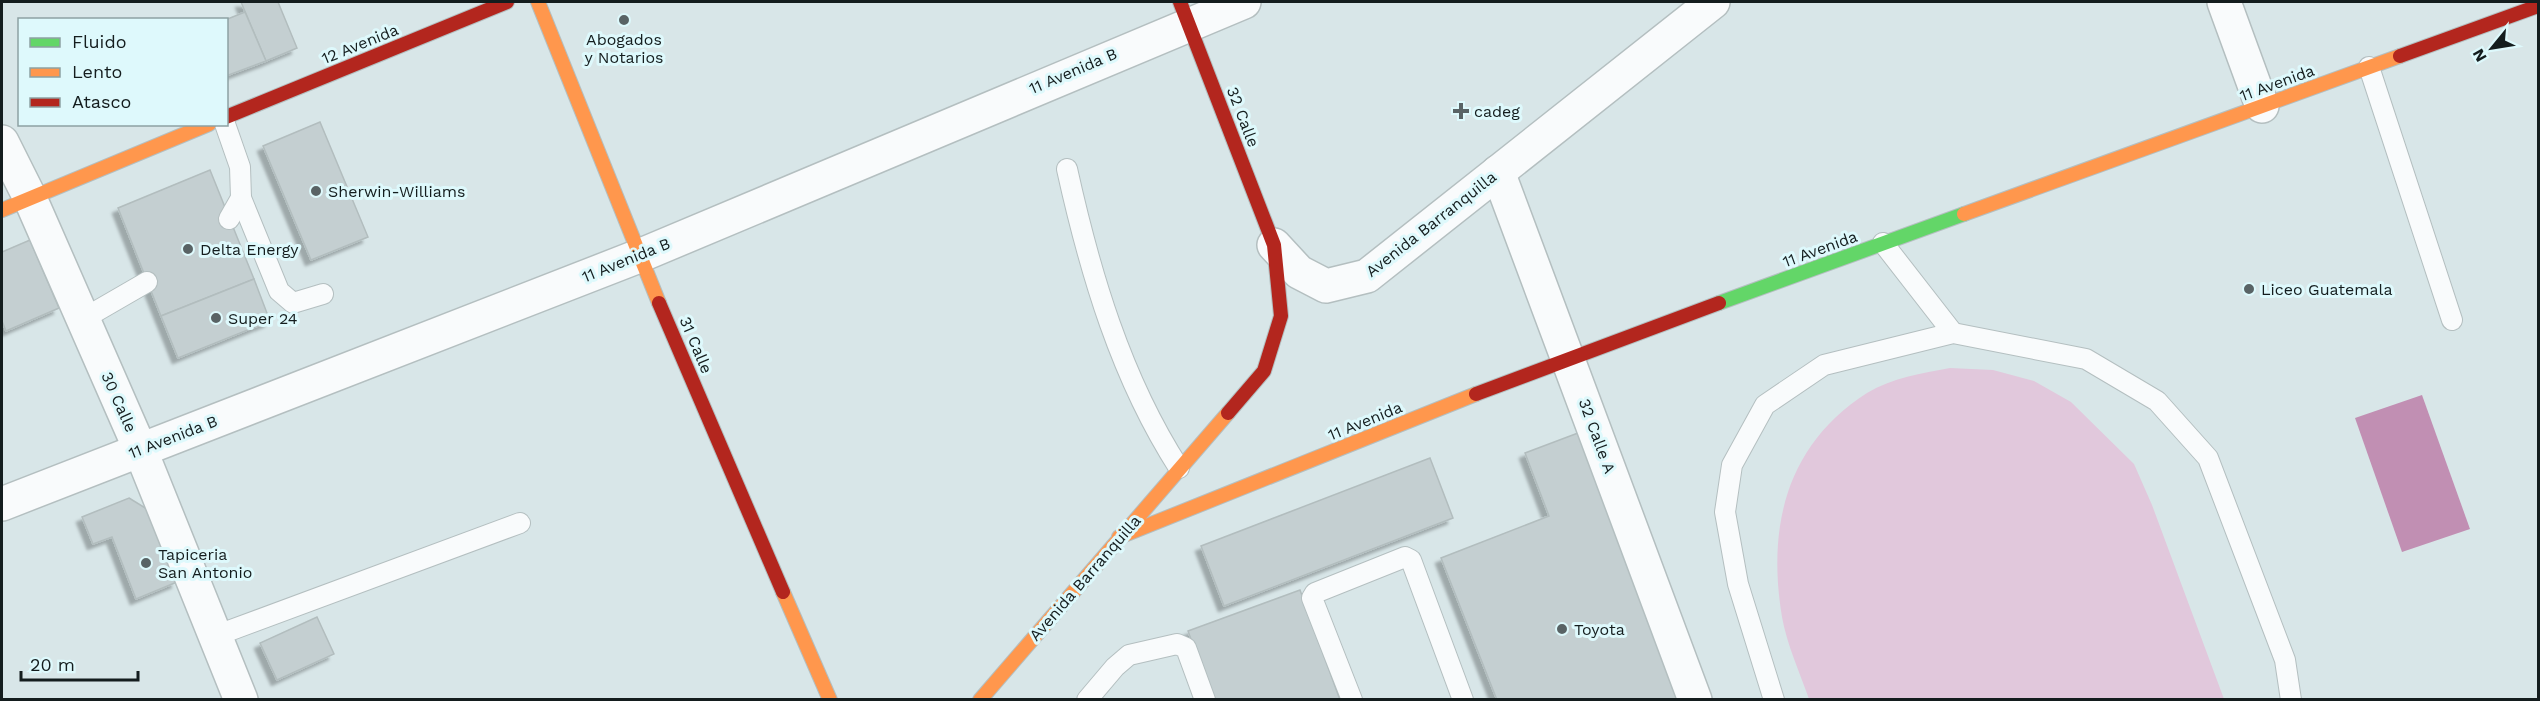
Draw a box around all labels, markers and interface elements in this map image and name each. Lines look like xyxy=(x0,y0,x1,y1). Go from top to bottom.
marker: Abogados y Notarios xyxy=(617,13,631,27)
legend xyxy=(18,18,228,126)
north arrow xyxy=(2462,18,2522,78)
street label: 12 Avenida xyxy=(319,20,401,68)
place label: Abogados y Notarios xyxy=(585,30,663,67)
text: Fluido xyxy=(72,31,126,52)
street label: 11 Avenida B xyxy=(1026,44,1120,98)
text: N xyxy=(2468,45,2491,65)
text: Lento xyxy=(72,61,122,82)
street label: 11 Avenida xyxy=(2237,61,2317,105)
street label: 32 Calle xyxy=(1223,84,1263,150)
text: Atasco xyxy=(72,91,131,112)
marker: cadeg xyxy=(1452,102,1470,120)
place label: cadeg xyxy=(1474,102,1520,121)
street label: Avenida Barranquilla xyxy=(1362,167,1500,281)
place label: Sherwin-Williams xyxy=(328,182,466,201)
marker: Sherwin-Williams xyxy=(309,184,323,198)
street label: 11 Avenida xyxy=(1780,227,1860,271)
street label: 11 Avenida B xyxy=(579,234,673,286)
place label: Delta Energy xyxy=(200,240,299,259)
marker: Delta Energy xyxy=(181,242,195,256)
place label: Liceo Guatemala xyxy=(2261,280,2392,299)
marker: Liceo Guatemala xyxy=(2242,282,2256,296)
place label: Super 24 xyxy=(228,309,298,328)
marker: Super 24 xyxy=(209,311,223,325)
street label: 31 Calle xyxy=(676,314,716,376)
street label: 30 Calle xyxy=(97,369,141,435)
street label: 32 Calle A xyxy=(1575,396,1620,477)
street label: 11 Avenida xyxy=(1325,398,1405,444)
street label: 11 Avenida B xyxy=(126,411,220,463)
street label: Avenida Barranquilla xyxy=(1025,511,1145,645)
place label: Tapiceria San Antonio xyxy=(158,545,252,582)
marker: Tapiceria San Antonio xyxy=(139,556,153,570)
place label: Toyota xyxy=(1574,620,1625,639)
marker: Toyota xyxy=(1555,622,1569,636)
scale bar xyxy=(21,644,138,682)
text: 20 m xyxy=(30,654,75,675)

